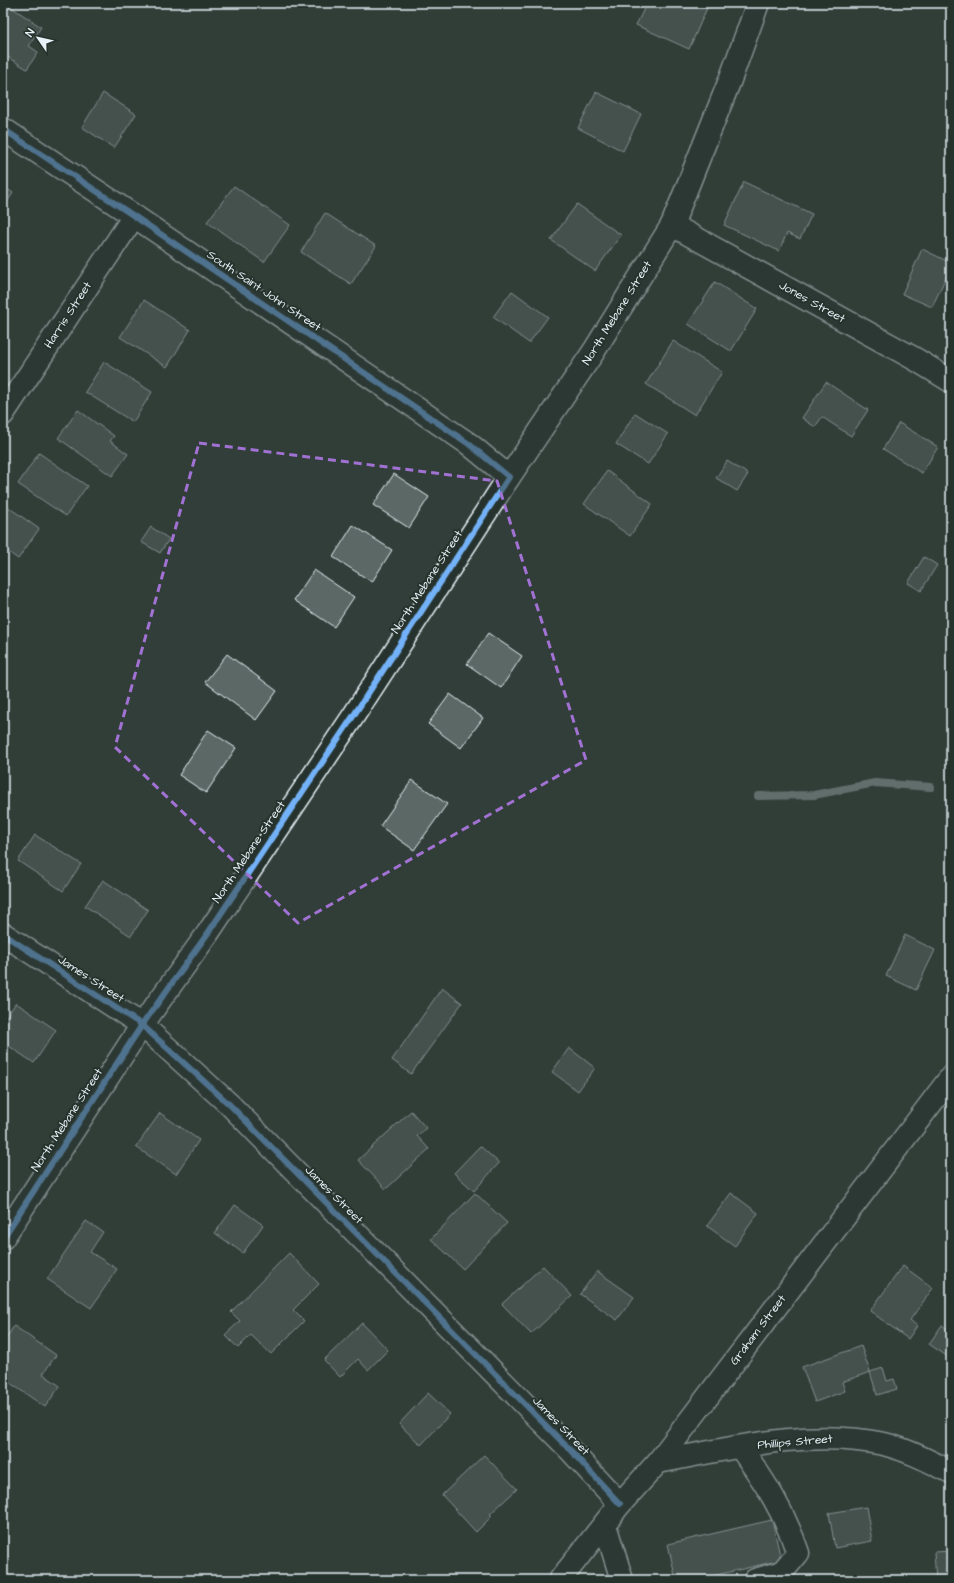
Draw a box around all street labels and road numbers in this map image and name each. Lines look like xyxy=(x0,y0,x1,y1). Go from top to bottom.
street label: South Saint John Street xyxy=(204,246,325,336)
street label: North Mebane Street xyxy=(578,257,656,368)
street label: Jones Street xyxy=(776,277,848,327)
street label: Harris Street xyxy=(40,278,96,352)
street label: North Mebane Street xyxy=(387,527,467,637)
street label: North Mebane Street xyxy=(208,797,290,907)
street label: James Street xyxy=(54,951,128,1007)
street label: North Mebane Street xyxy=(27,1065,107,1175)
street label: James Street xyxy=(301,1162,367,1228)
street label: Graham Street xyxy=(726,1291,790,1369)
street label: James Street xyxy=(528,1393,594,1459)
street label: Phillips Street xyxy=(757,1430,834,1454)

